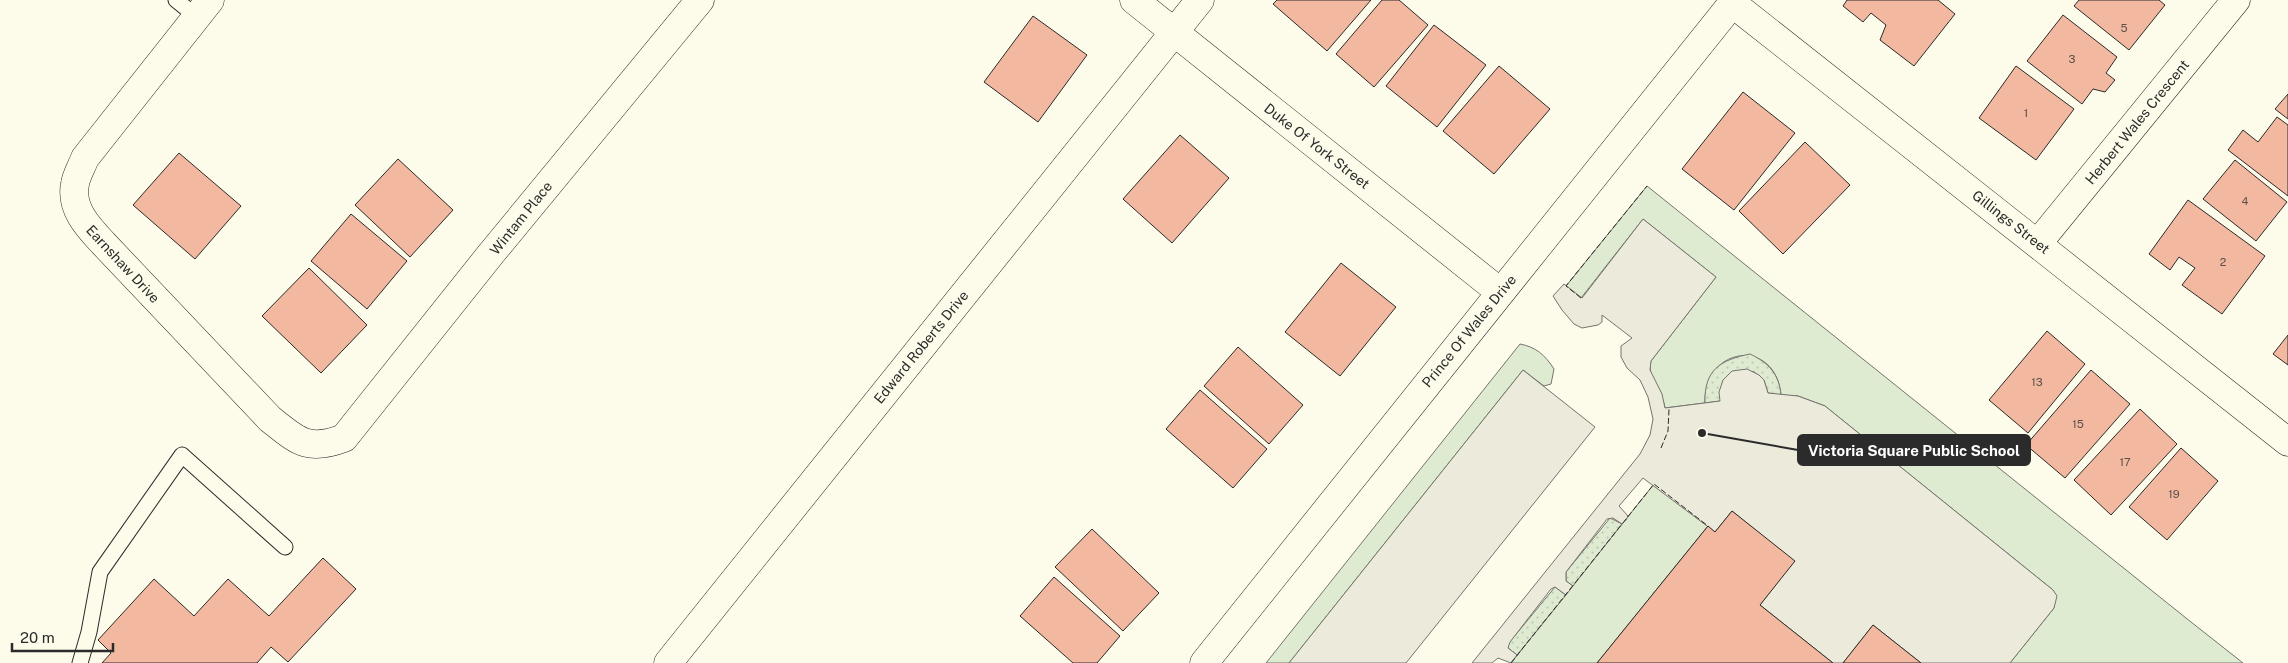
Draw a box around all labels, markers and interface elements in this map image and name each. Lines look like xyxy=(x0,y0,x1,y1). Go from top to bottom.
house number: 5 xyxy=(2120,22,2128,34)
house number: 3 xyxy=(2069,53,2076,65)
street label: Herbert Wales Crescent xyxy=(2082,57,2192,187)
street label: Duke Of York Street xyxy=(1261,100,1373,192)
house number: 1 xyxy=(2024,107,2028,119)
street label: Wintam Place xyxy=(487,178,555,258)
street label: Gillings Street xyxy=(1969,187,2053,257)
house number: 4 xyxy=(2242,195,2249,207)
street label: Earnshaw Drive xyxy=(83,222,163,306)
house number: 2 xyxy=(2220,256,2227,268)
street label: Prince Of Wales Drive xyxy=(1419,272,1519,390)
street label: Edward Roberts Drive xyxy=(871,287,972,407)
house number: 13 xyxy=(2031,376,2043,388)
house number: 15 xyxy=(2072,418,2084,430)
callout: Victoria Square Public School xyxy=(1798,435,2030,465)
text: Victoria Square Public School xyxy=(1808,442,2020,459)
house number: 17 xyxy=(2119,456,2131,468)
house number: 19 xyxy=(2168,488,2180,500)
scale bar xyxy=(12,620,114,652)
text: 20 m xyxy=(20,629,55,646)

